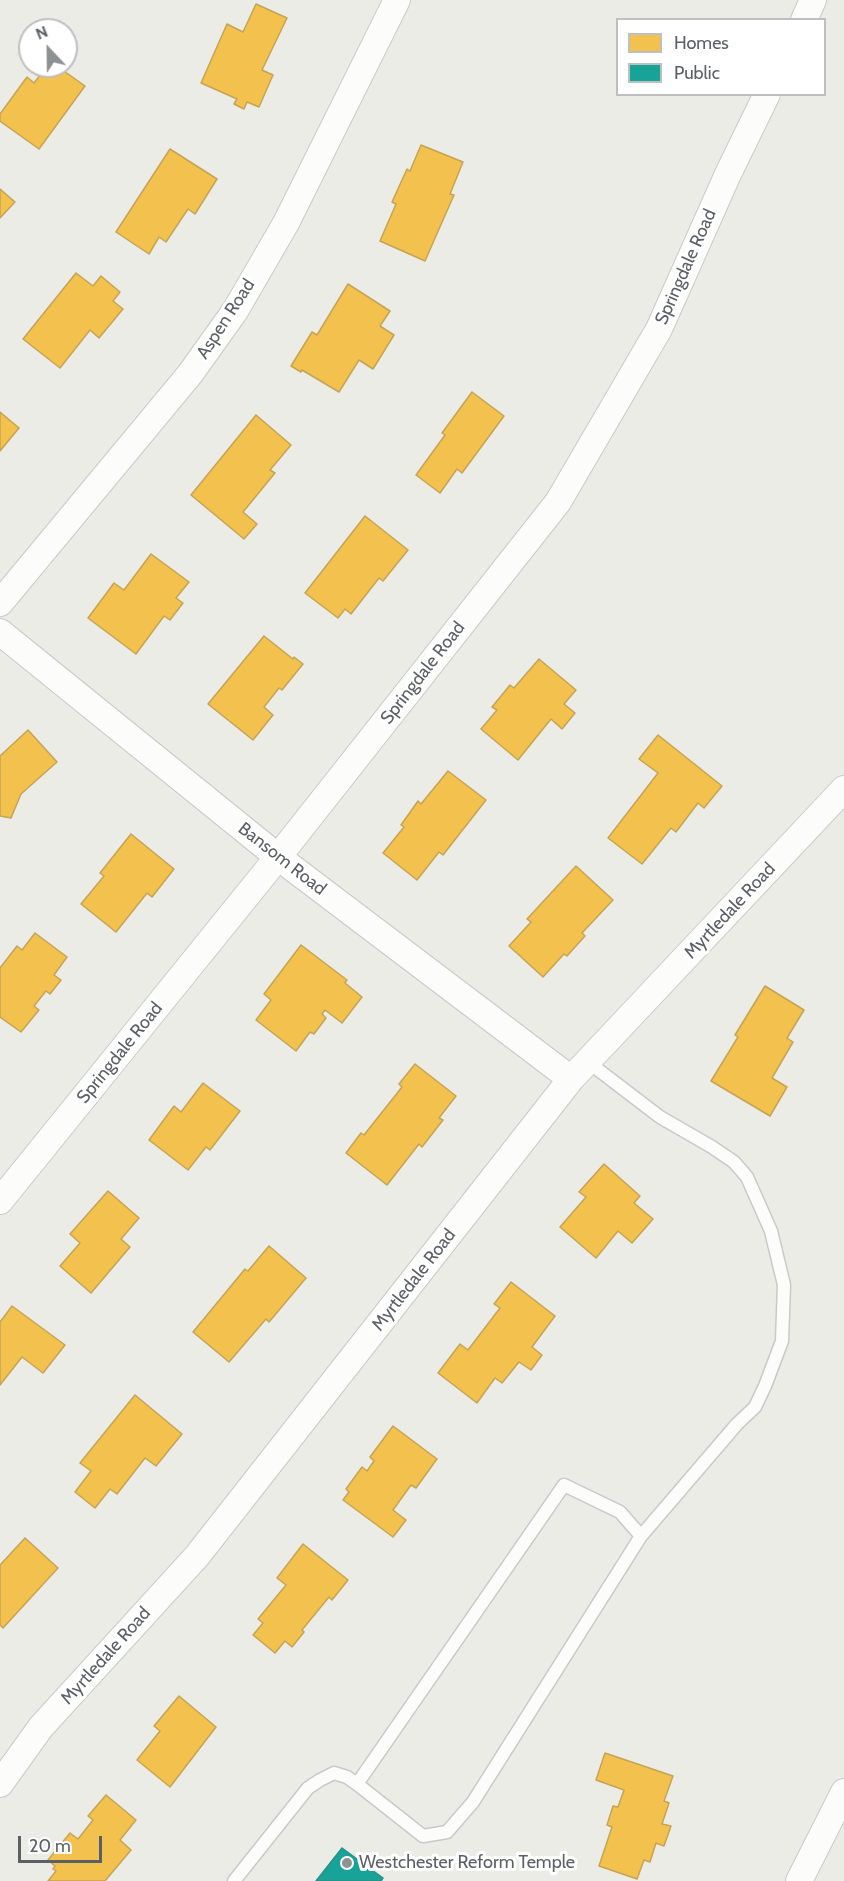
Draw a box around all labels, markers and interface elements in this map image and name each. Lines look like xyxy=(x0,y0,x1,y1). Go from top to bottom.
north arrow xyxy=(18,18,78,78)
legend xyxy=(616,18,826,96)
text: N xyxy=(33,22,51,44)
text: Homes xyxy=(674,32,729,54)
text: Public xyxy=(674,62,720,84)
street label: Springdale Road xyxy=(651,206,721,328)
street label: Aspen Road xyxy=(192,275,260,363)
street label: Springdale Road xyxy=(376,617,470,729)
street label: Bansom Road xyxy=(234,818,330,900)
street label: Myrtledale Road xyxy=(680,858,780,964)
street label: Springdale Road xyxy=(73,998,167,1108)
street label: Myrtledale Road xyxy=(367,1225,461,1335)
street label: Myrtledale Road xyxy=(57,1603,155,1709)
scale bar xyxy=(21,1824,105,1862)
text: 20 m xyxy=(29,1835,71,1857)
place label: Westchester Reform Temple xyxy=(359,1852,575,1874)
marker: Westchester Reform Temple xyxy=(340,1856,354,1870)

